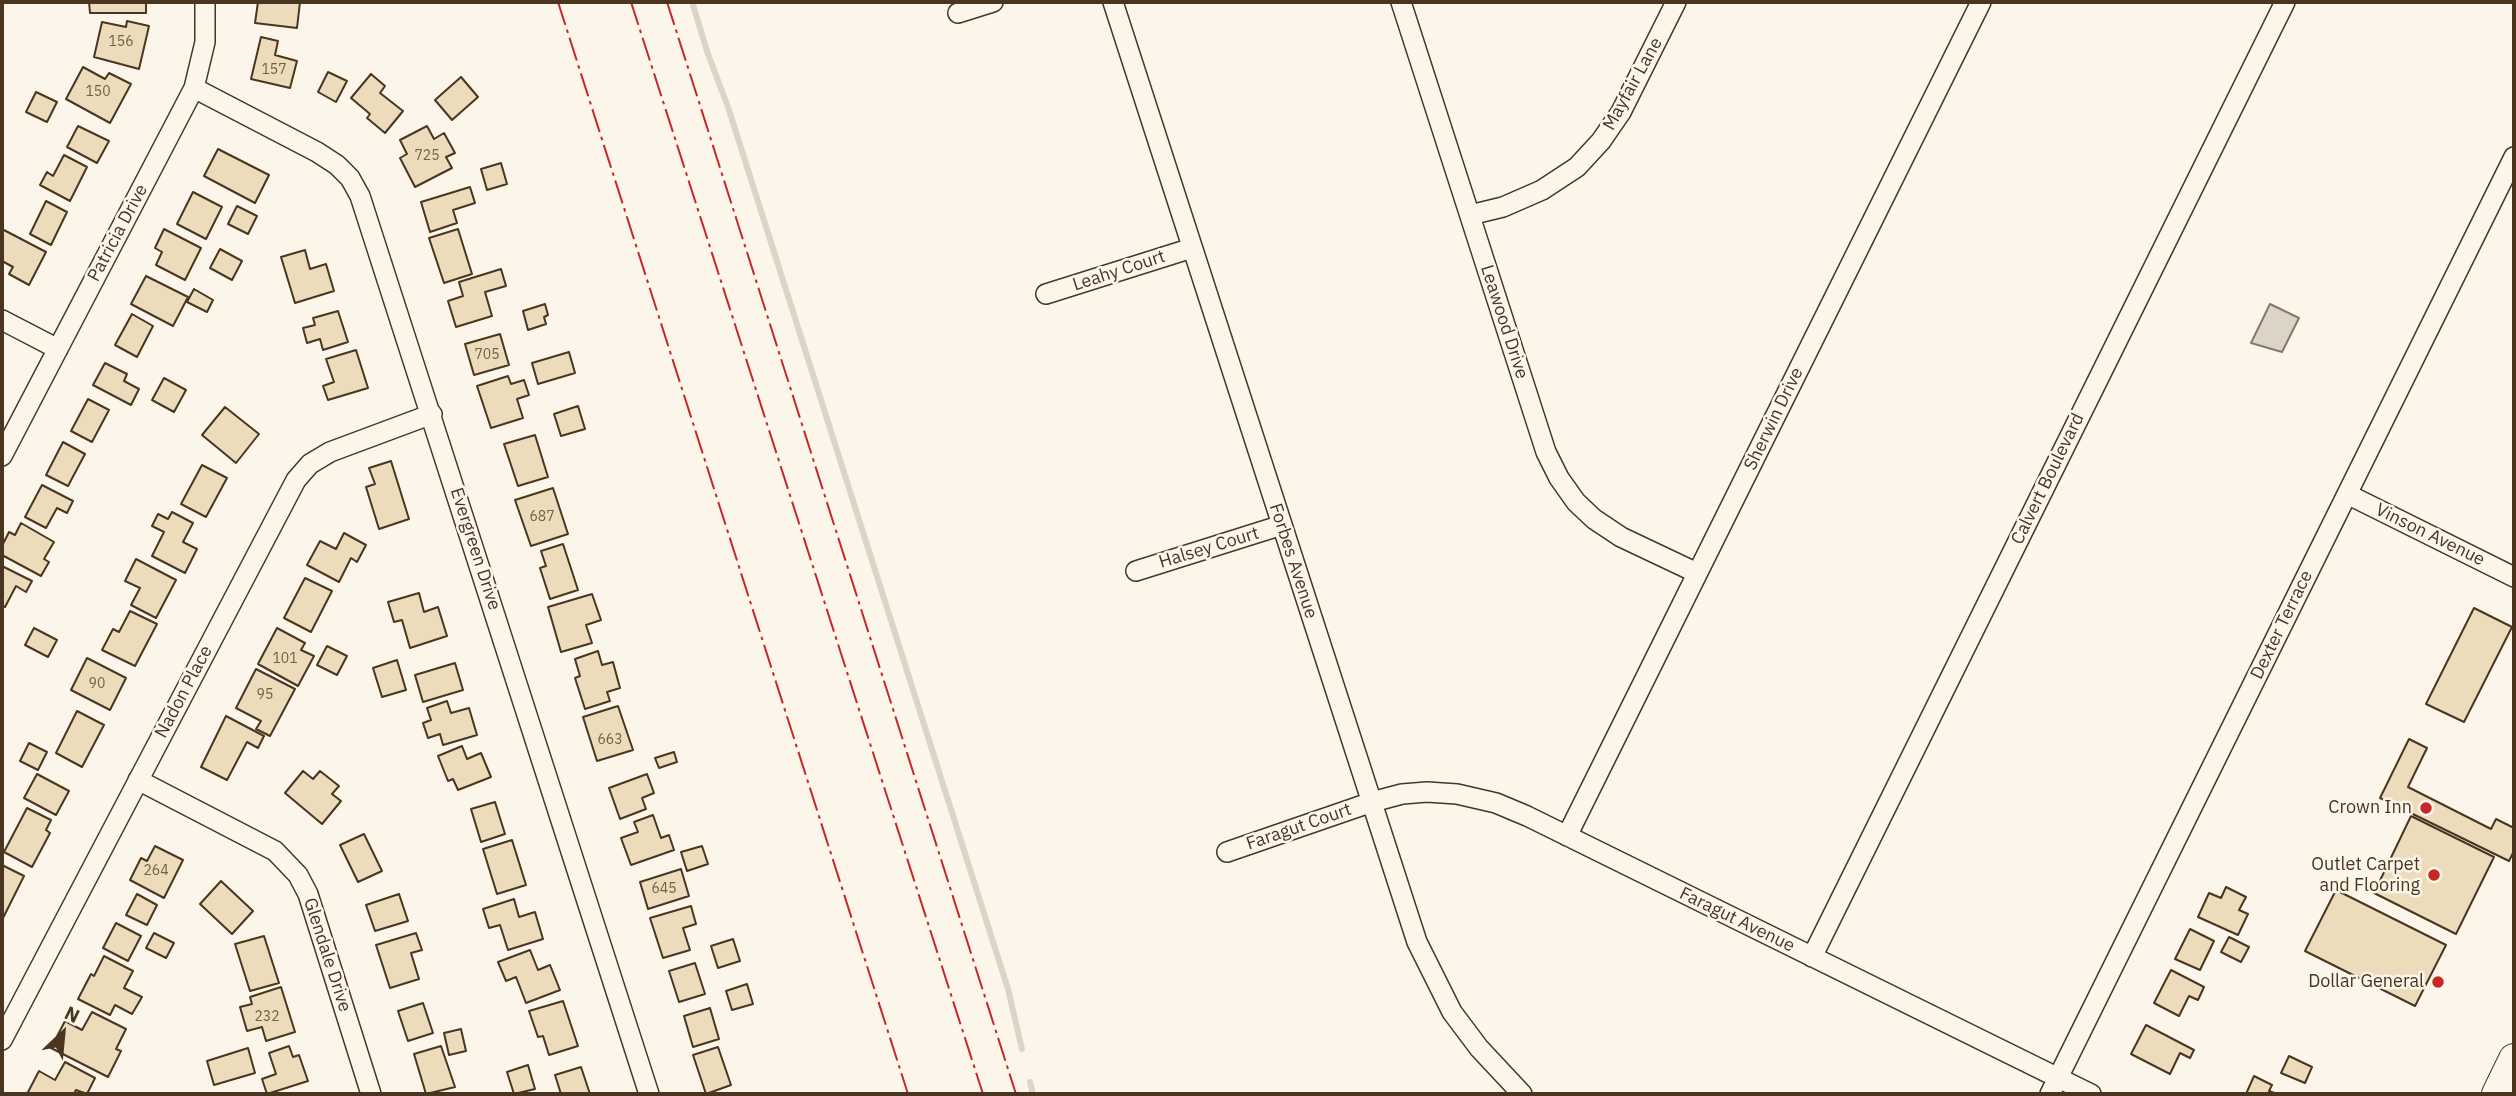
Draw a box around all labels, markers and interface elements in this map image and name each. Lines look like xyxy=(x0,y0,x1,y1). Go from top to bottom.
house number: 156 xyxy=(108,34,134,50)
street label: Mayfair Lane xyxy=(1599,34,1667,134)
house number: 157 xyxy=(261,62,287,78)
house number: 150 xyxy=(85,84,111,100)
house number: 725 xyxy=(414,148,440,164)
street label: Patricia Drive xyxy=(83,181,153,285)
street label: Leahy Court xyxy=(1070,246,1168,296)
street label: Leawood Drive xyxy=(1475,262,1533,382)
house number: 705 xyxy=(474,347,500,363)
street label: Sherwin Drive xyxy=(1740,364,1808,474)
street label: Calvert Boulevard xyxy=(2007,410,2089,548)
street label: Evergreen Drive xyxy=(445,485,505,613)
street label: Vinson Avenue xyxy=(2372,499,2488,571)
street label: Forbes Avenue xyxy=(1264,501,1322,621)
house number: 687 xyxy=(529,509,555,525)
street label: Halsey Court xyxy=(1156,523,1262,573)
street label: Dexter Terrace xyxy=(2246,567,2318,683)
street label: Nadon Place xyxy=(151,642,217,742)
house number: 101 xyxy=(272,651,298,667)
house number: 90 xyxy=(89,676,105,692)
house number: 95 xyxy=(257,687,273,703)
house number: 663 xyxy=(597,732,623,748)
place label: Crown Inn xyxy=(2328,797,2412,819)
street label: Faragut Court xyxy=(1244,799,1354,855)
marker: Crown Inn xyxy=(2418,800,2434,816)
place label: Outlet Carpet and Flooring xyxy=(2311,854,2420,896)
house number: 264 xyxy=(143,863,169,879)
marker: Outlet Carpet and Flooring xyxy=(2426,867,2442,883)
house number: 645 xyxy=(651,881,677,897)
street label: Faragut Avenue xyxy=(1676,883,1798,957)
street label: Glendale Drive xyxy=(298,895,356,1015)
place label: Dollar General xyxy=(2308,971,2424,993)
marker: Dollar General xyxy=(2430,974,2446,990)
north arrow xyxy=(28,998,98,1068)
text: N xyxy=(61,1000,84,1028)
house number: 232 xyxy=(254,1009,280,1025)

